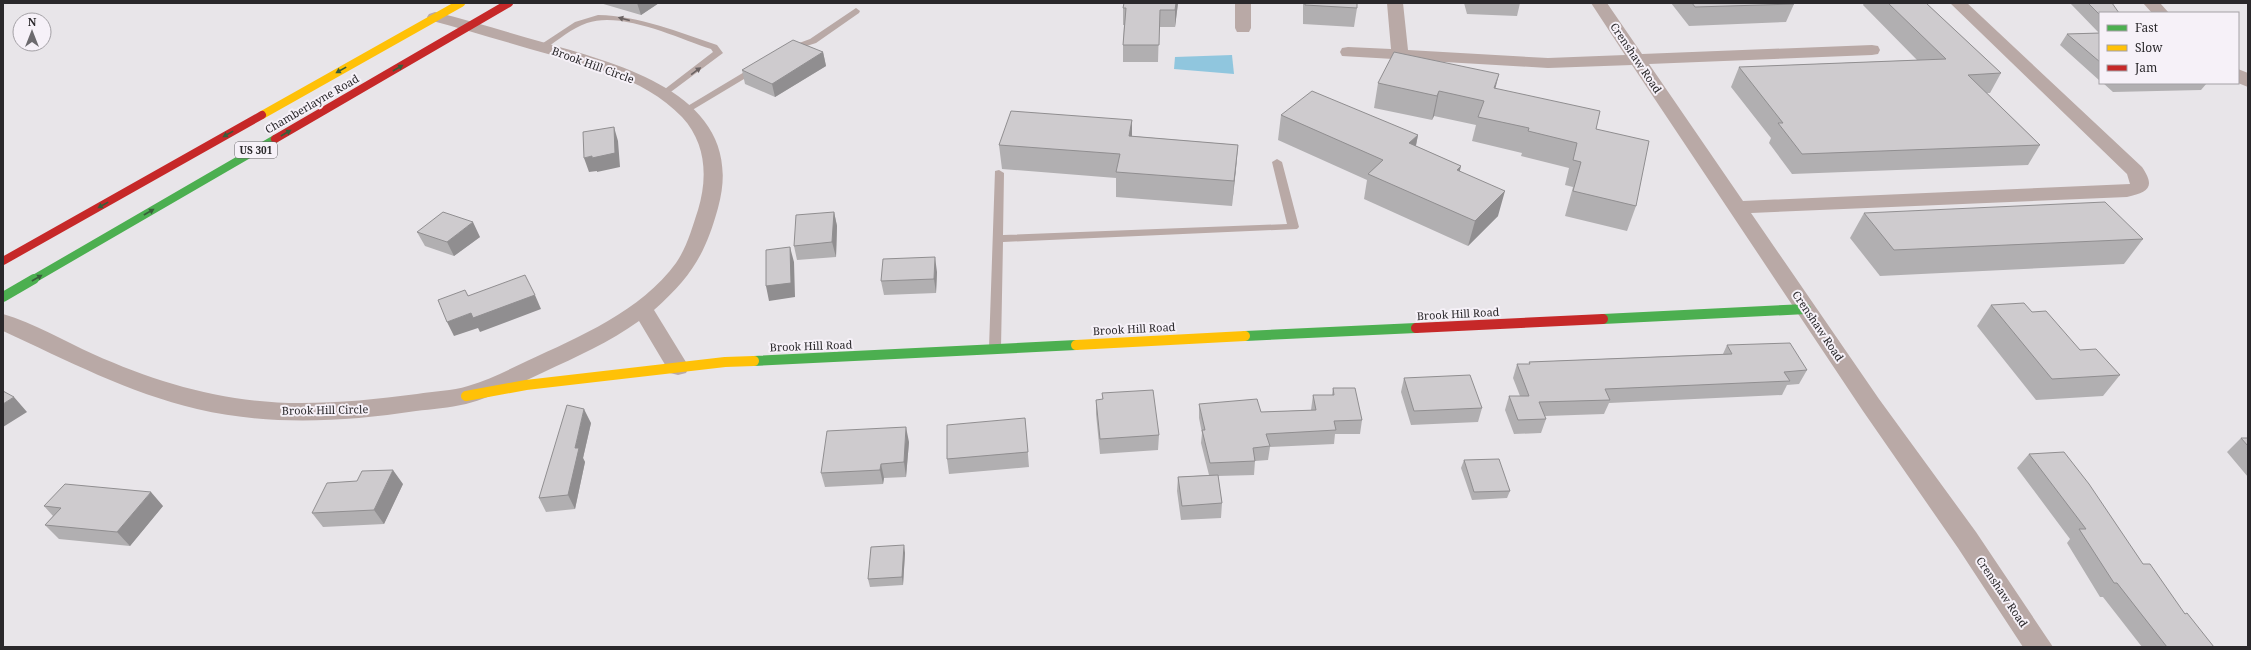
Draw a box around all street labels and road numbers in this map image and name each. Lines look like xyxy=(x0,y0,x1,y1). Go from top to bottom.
street label: Crenshaw Road xyxy=(1607,20,1666,96)
street label: Brook Hill Circle xyxy=(550,43,636,86)
street label: Chamberlayne Road xyxy=(262,70,362,137)
road number: US 301 xyxy=(235,142,277,158)
street label: Crenshaw Road xyxy=(1789,288,1848,364)
street label: Brook Hill Road xyxy=(1416,304,1500,323)
street label: Brook Hill Road xyxy=(1092,319,1176,338)
street label: Brook Hill Road xyxy=(769,337,853,354)
street label: Brook Hill Circle xyxy=(282,401,368,418)
street label: Crenshaw Road xyxy=(1973,554,2032,630)

